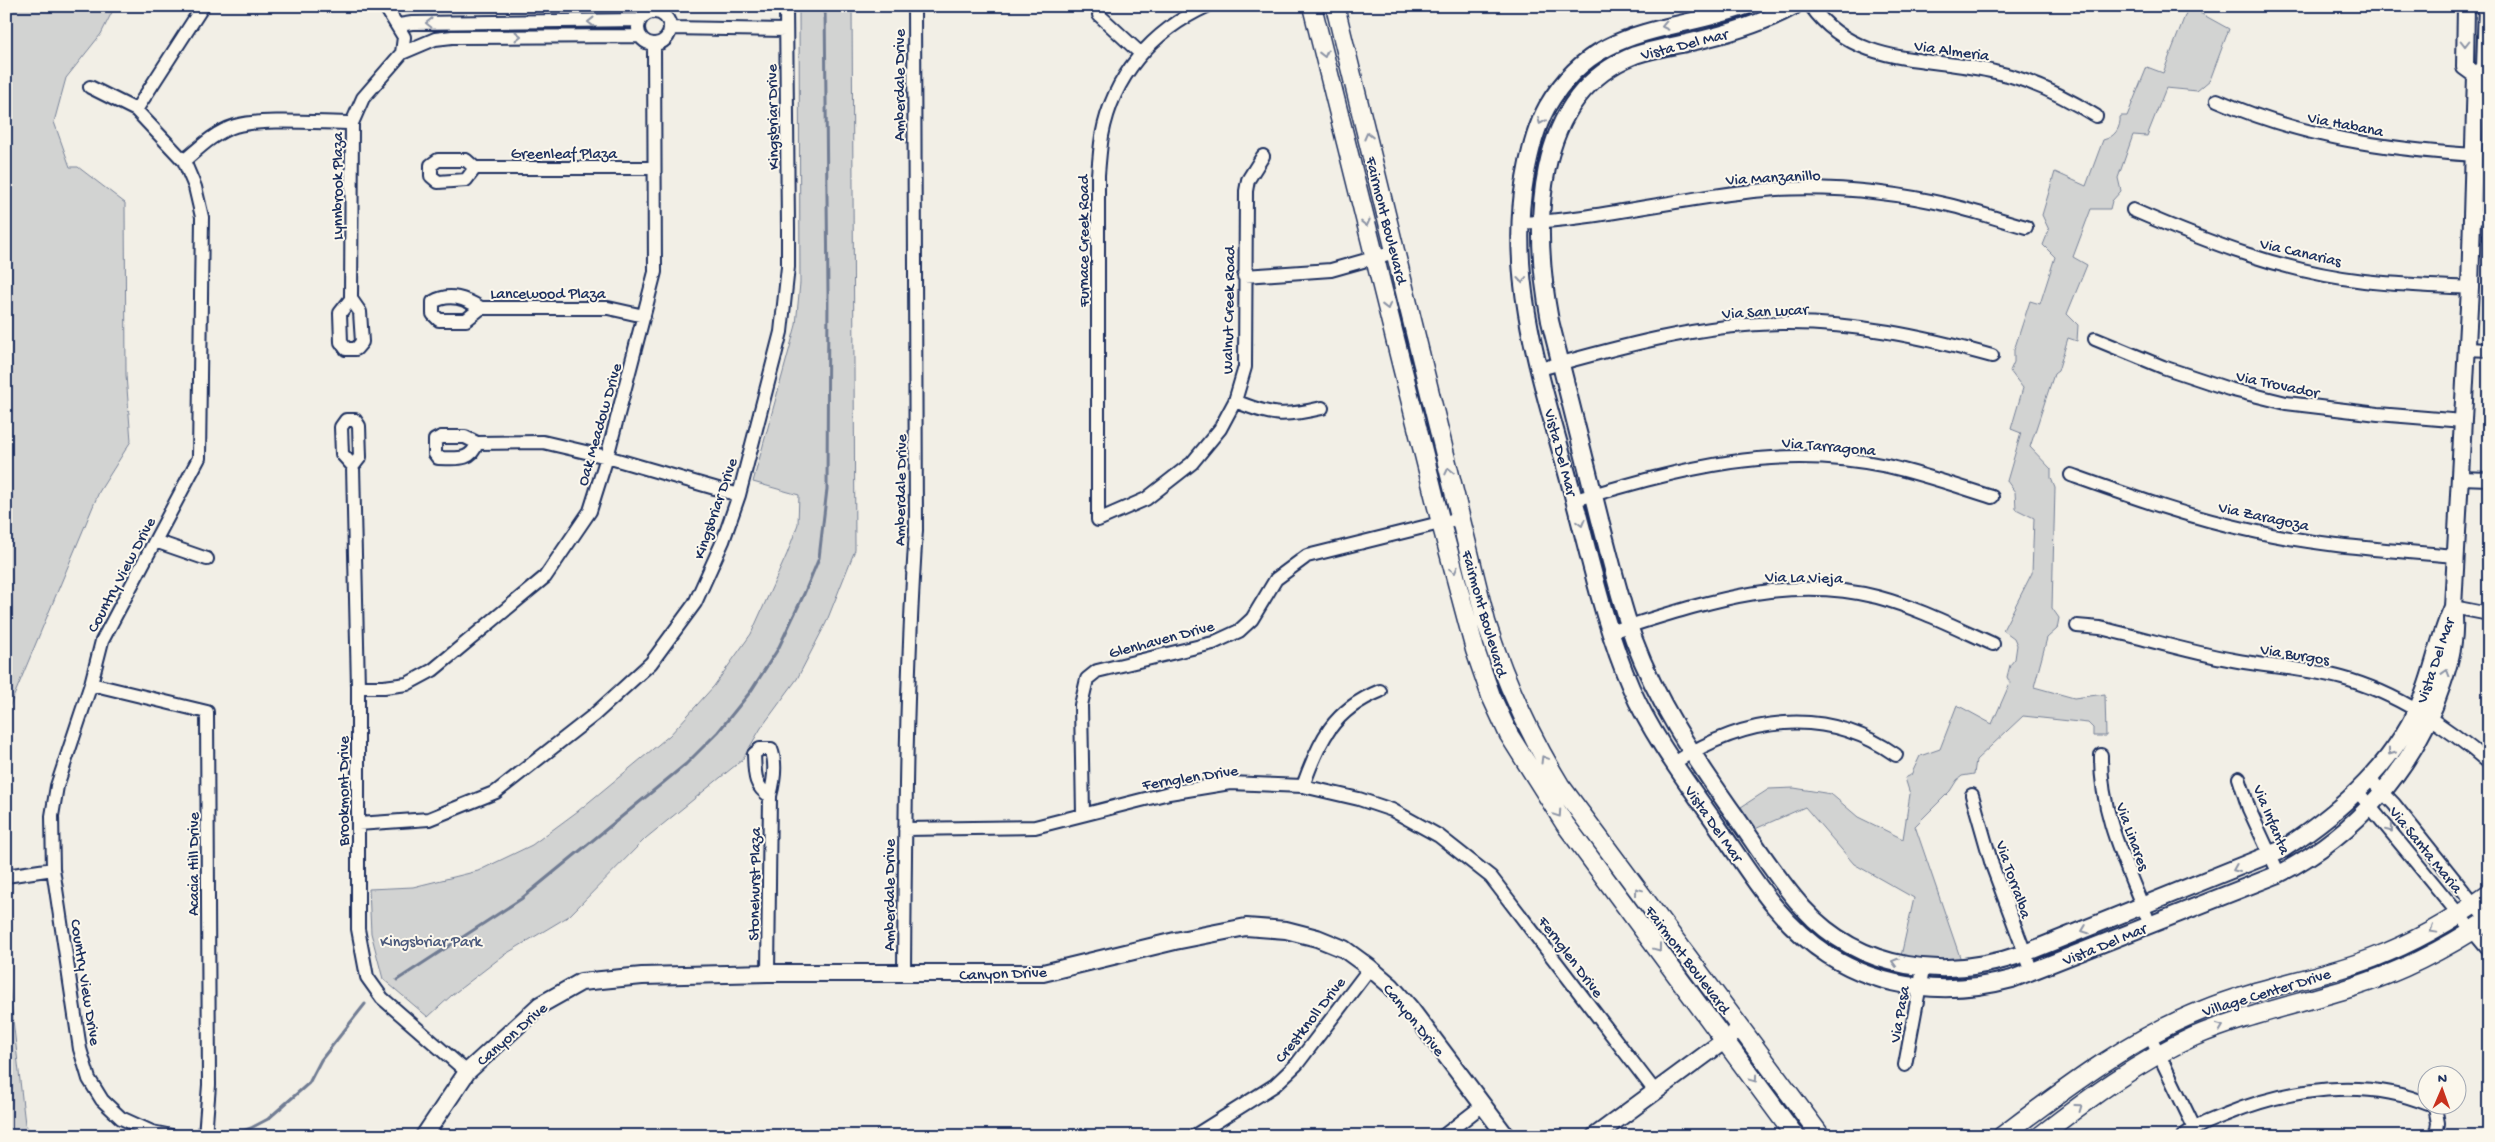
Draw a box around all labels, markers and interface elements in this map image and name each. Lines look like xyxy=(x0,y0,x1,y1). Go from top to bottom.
one-way arrow xyxy=(587,17,595,27)
one-way arrow xyxy=(425,18,432,28)
one-way arrow xyxy=(1660,20,1669,31)
street label: Vista Del Mar xyxy=(1638,26,1732,67)
street label: Amberdale Drive xyxy=(892,28,911,141)
one-way arrow xyxy=(514,31,522,41)
street label: Via Almeria xyxy=(1912,38,1991,67)
one-way arrow xyxy=(2460,40,2470,48)
one-way arrow xyxy=(1318,49,1329,58)
street label: Kingsbriar Drive xyxy=(764,63,785,170)
street label: Via Habana xyxy=(2305,110,2386,143)
one-way arrow xyxy=(1537,116,1548,125)
street label: Lynnbrook Plaza xyxy=(330,131,349,240)
one-way arrow xyxy=(1363,133,1373,141)
street label: Greenleaf Plaza xyxy=(511,146,618,165)
street label: Fairmont Boulevard xyxy=(1359,154,1410,288)
street label: Via Manzanillo xyxy=(1724,168,1821,192)
street label: Furnace Creek Road xyxy=(1076,173,1095,308)
one-way arrow xyxy=(1360,219,1371,228)
street label: Via Canarias xyxy=(2257,236,2344,273)
street label: Walnut Creek Road xyxy=(1220,244,1241,374)
one-way arrow xyxy=(1516,277,1527,285)
street label: Lancewood Plaza xyxy=(490,286,607,305)
one-way arrow xyxy=(1381,301,1391,309)
street label: Via San Lucar xyxy=(1721,302,1810,325)
street label: Oak Meadow Drive xyxy=(575,361,628,488)
street label: Via Trovador xyxy=(2233,368,2322,405)
street label: Vista Del Mar xyxy=(1538,406,1580,500)
street label: Amberdale Drive xyxy=(892,433,913,546)
street label: Via Tarragona xyxy=(1780,435,1878,462)
street label: Kingsbriar Drive xyxy=(691,455,744,562)
one-way arrow xyxy=(1444,467,1455,475)
street label: Via Zaragoza xyxy=(2215,499,2311,538)
street label: Country View Drive xyxy=(85,514,162,636)
one-way arrow xyxy=(1575,519,1585,527)
street label: Fairmont Boulevard xyxy=(1455,548,1510,681)
one-way arrow xyxy=(1448,565,1458,573)
street label: Via La Vieja xyxy=(1764,569,1844,590)
street label: Vista Del Mar xyxy=(2413,615,2461,707)
street label: Glenhaven Drive xyxy=(1107,618,1217,665)
street label: Via Burgos xyxy=(2258,641,2331,671)
one-way arrow xyxy=(2441,669,2451,677)
street label: Brookmont Drive xyxy=(336,735,355,847)
one-way arrow xyxy=(2388,746,2397,756)
one-way arrow xyxy=(1541,755,1551,764)
street label: Fernglen Drive xyxy=(1140,762,1241,797)
street label: Vista Del Mar xyxy=(1678,782,1746,868)
street label: Via Infanta xyxy=(2246,782,2293,859)
street label: Via Linares xyxy=(2109,800,2152,875)
street label: Via Santa Maria xyxy=(2383,803,2466,899)
one-way arrow xyxy=(1552,808,1561,818)
street label: Acacia Hill Drive xyxy=(186,811,205,916)
one-way arrow xyxy=(2384,823,2392,832)
street label: Stonehurst Plaza xyxy=(746,826,767,941)
street label: Amberdale Drive xyxy=(882,838,901,951)
street label: Via Torralba xyxy=(1989,838,2034,922)
one-way arrow xyxy=(2232,863,2241,874)
one-way arrow xyxy=(1635,887,1644,897)
street label: Fairmont Boulevard xyxy=(1639,902,1734,1020)
street label: Fernglen Drive xyxy=(1532,913,1606,1003)
street label: Country View Drive xyxy=(64,918,103,1048)
street label: Vista Del Mar xyxy=(2060,920,2151,972)
one-way arrow xyxy=(2429,923,2438,933)
one-way arrow xyxy=(2081,924,2090,934)
park label: Kingsbriar Park xyxy=(380,934,484,953)
one-way arrow xyxy=(1652,942,1660,951)
one-way arrow xyxy=(1891,958,1899,968)
street label: Canyon Drive xyxy=(959,964,1048,987)
street label: Village Center Drive xyxy=(2200,966,2334,1023)
street label: Crestknoll Drive xyxy=(1272,974,1352,1068)
street label: Canyon Drive xyxy=(1377,981,1448,1062)
street label: Via Pasa xyxy=(1887,984,1916,1046)
street label: Canyon Drive xyxy=(474,999,553,1072)
one-way arrow xyxy=(2215,1023,2223,1033)
north arrow xyxy=(2418,1064,2468,1114)
text: N xyxy=(2438,1071,2447,1088)
one-way arrow xyxy=(1748,1073,1757,1083)
one-way arrow xyxy=(2073,1104,2083,1113)

